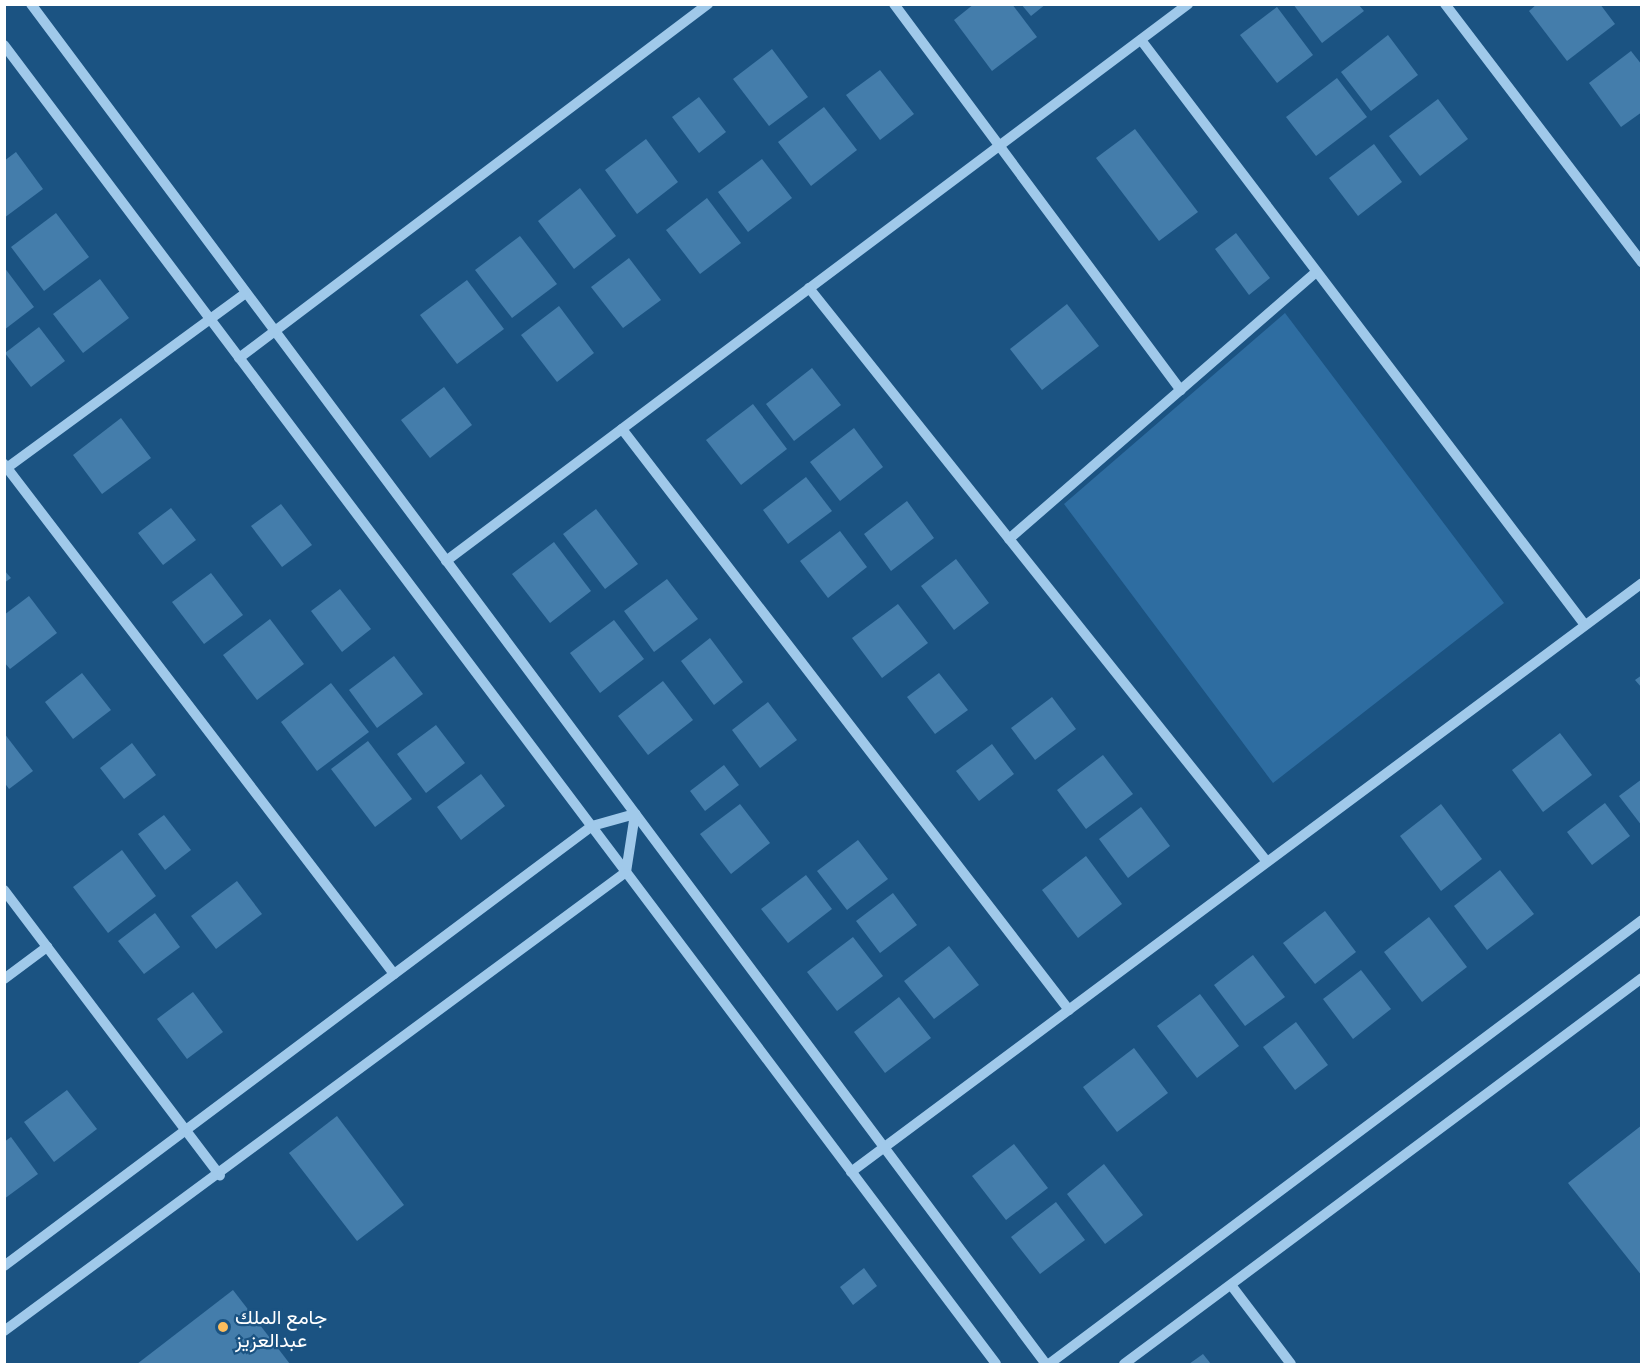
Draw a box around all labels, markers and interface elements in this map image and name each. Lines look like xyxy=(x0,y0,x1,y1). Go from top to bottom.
place label: جامع الملك عبدالعزيز xyxy=(235,1304,327,1351)
marker: جامع الملك عبدالعزيز xyxy=(216,1320,230,1334)

